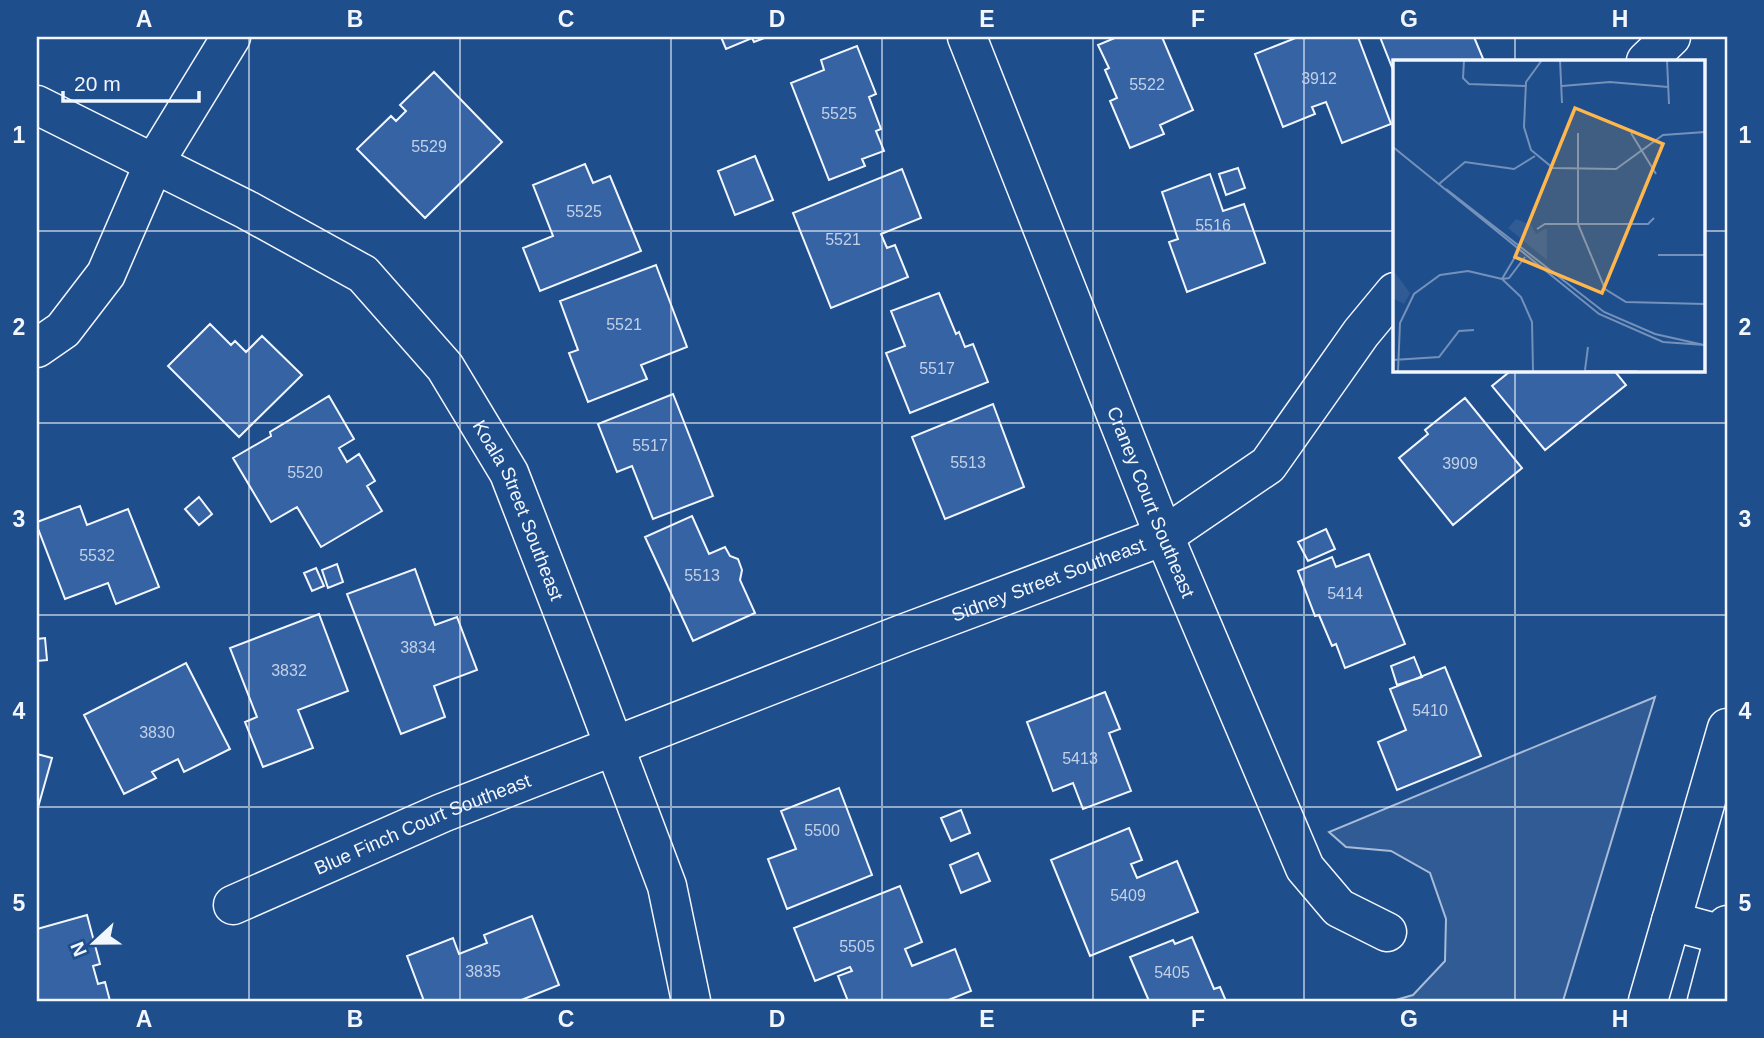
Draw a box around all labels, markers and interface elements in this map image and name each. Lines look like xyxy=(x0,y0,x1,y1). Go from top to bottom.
text: A xyxy=(136,6,152,32)
text: B xyxy=(347,6,363,32)
text: C xyxy=(558,6,574,32)
text: D xyxy=(769,6,785,32)
text: E xyxy=(979,6,995,32)
text: F xyxy=(1191,6,1205,32)
text: G xyxy=(1400,6,1418,32)
text: H xyxy=(1612,6,1628,32)
scale bar xyxy=(63,60,200,104)
inset map xyxy=(1393,60,1704,371)
house number: 3912 xyxy=(1301,70,1337,87)
text: 20 m xyxy=(74,72,121,95)
house number: 5522 xyxy=(1129,76,1165,93)
house number: 5525 xyxy=(821,105,857,122)
text: 1 xyxy=(13,122,26,148)
text: 1 xyxy=(1739,122,1752,148)
house number: 5529 xyxy=(411,138,447,155)
house number: 5525 xyxy=(566,203,602,220)
house number: 5516 xyxy=(1195,217,1231,234)
house number: 5521 xyxy=(825,231,861,248)
text: 2 xyxy=(13,314,25,340)
text: 2 xyxy=(1739,314,1751,340)
house number: 5521 xyxy=(606,316,642,333)
house number: 5517 xyxy=(919,360,955,377)
street label: Craney Court Southeast xyxy=(1103,404,1199,601)
street label: Koala Street Southeast xyxy=(469,417,568,604)
house number: 5517 xyxy=(632,437,668,454)
house number: 5513 xyxy=(950,454,986,471)
house number: 3909 xyxy=(1442,455,1478,472)
house number: 5520 xyxy=(287,464,323,481)
text: 3 xyxy=(13,506,25,532)
text: 3 xyxy=(1739,506,1751,532)
street label: Sidney Street Southeast xyxy=(949,534,1149,626)
house number: 5532 xyxy=(79,547,115,564)
house number: 5513 xyxy=(684,567,720,584)
house number: 5414 xyxy=(1327,585,1363,602)
house number: 3834 xyxy=(400,639,436,656)
house number: 3832 xyxy=(271,662,307,679)
text: 4 xyxy=(13,698,26,724)
text: 4 xyxy=(1739,698,1752,724)
house number: 5410 xyxy=(1412,702,1448,719)
house number: 3830 xyxy=(139,724,175,741)
house number: 5413 xyxy=(1062,750,1098,767)
street label: Blue Finch Court Southeast xyxy=(311,769,534,879)
house number: 5500 xyxy=(804,822,840,839)
house number: 5409 xyxy=(1110,887,1146,904)
text: 5 xyxy=(13,890,26,916)
text: 5 xyxy=(1739,890,1752,916)
north arrow xyxy=(60,908,130,978)
house number: 5505 xyxy=(839,938,875,955)
text: N xyxy=(66,939,91,959)
house number: 3835 xyxy=(465,963,501,980)
house number: 5405 xyxy=(1154,964,1190,981)
text: A xyxy=(136,1006,152,1032)
text: B xyxy=(347,1006,363,1032)
text: C xyxy=(558,1006,574,1032)
text: D xyxy=(769,1006,785,1032)
text: E xyxy=(979,1006,995,1032)
text: F xyxy=(1191,1006,1205,1032)
text: G xyxy=(1400,1006,1418,1032)
text: H xyxy=(1612,1006,1628,1032)

